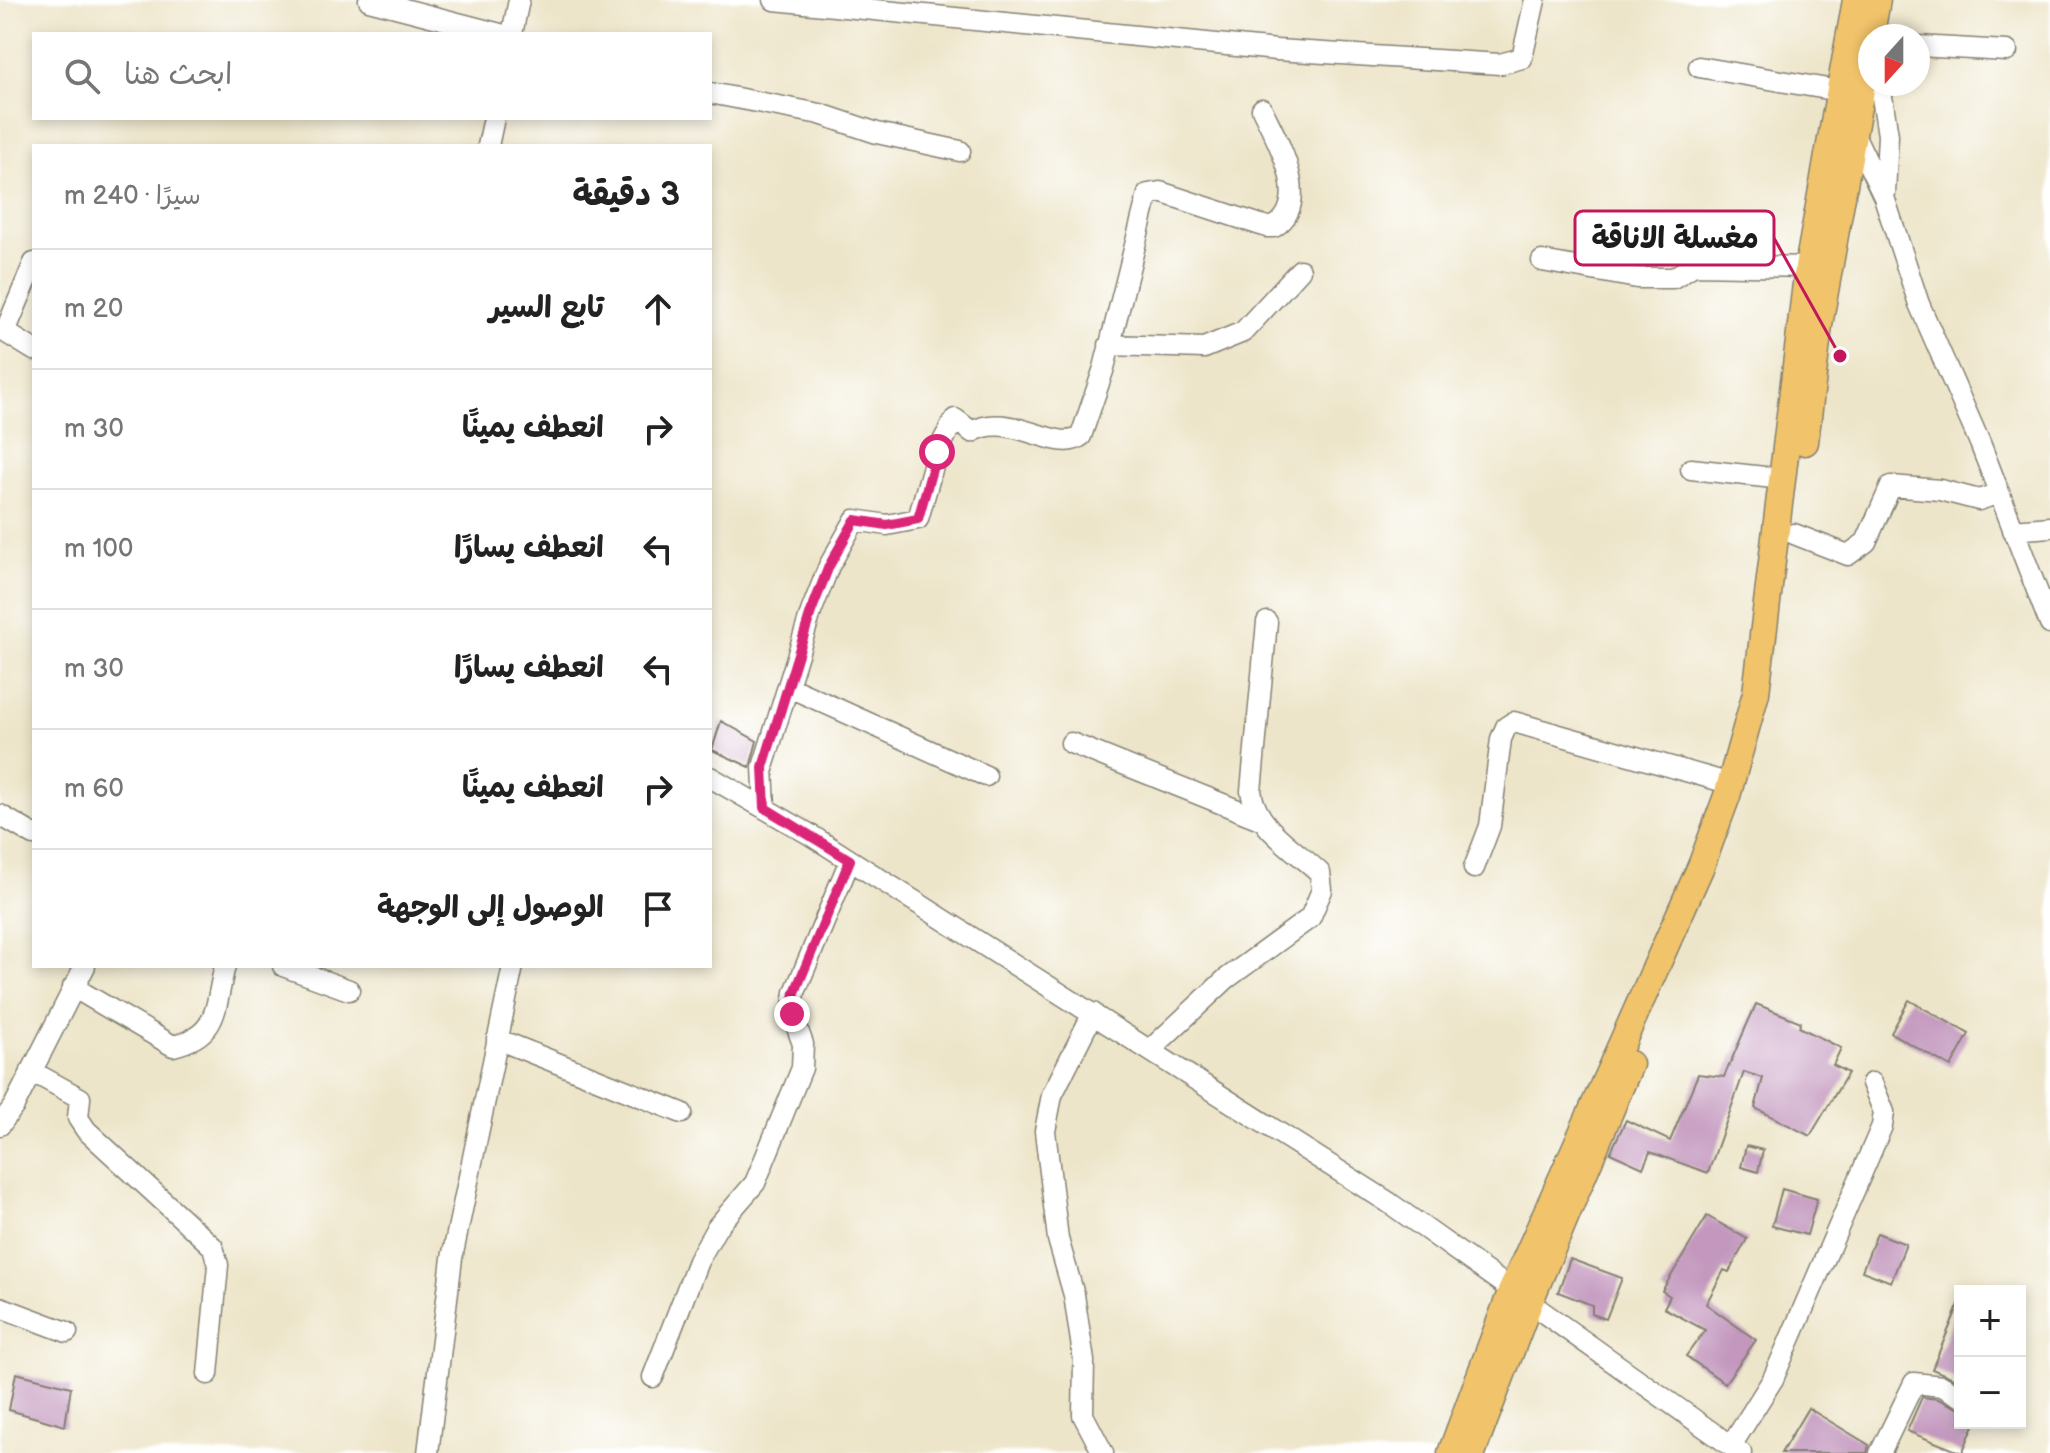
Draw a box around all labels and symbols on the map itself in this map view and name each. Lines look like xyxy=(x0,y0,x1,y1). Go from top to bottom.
north arrow xyxy=(1858,24,1930,96)
callout: مغسلة الاناقة xyxy=(1575,211,1774,265)
text: مغسلة الاناقة xyxy=(1591,221,1759,257)
route start xyxy=(919,434,955,470)
route end xyxy=(774,996,810,1032)

